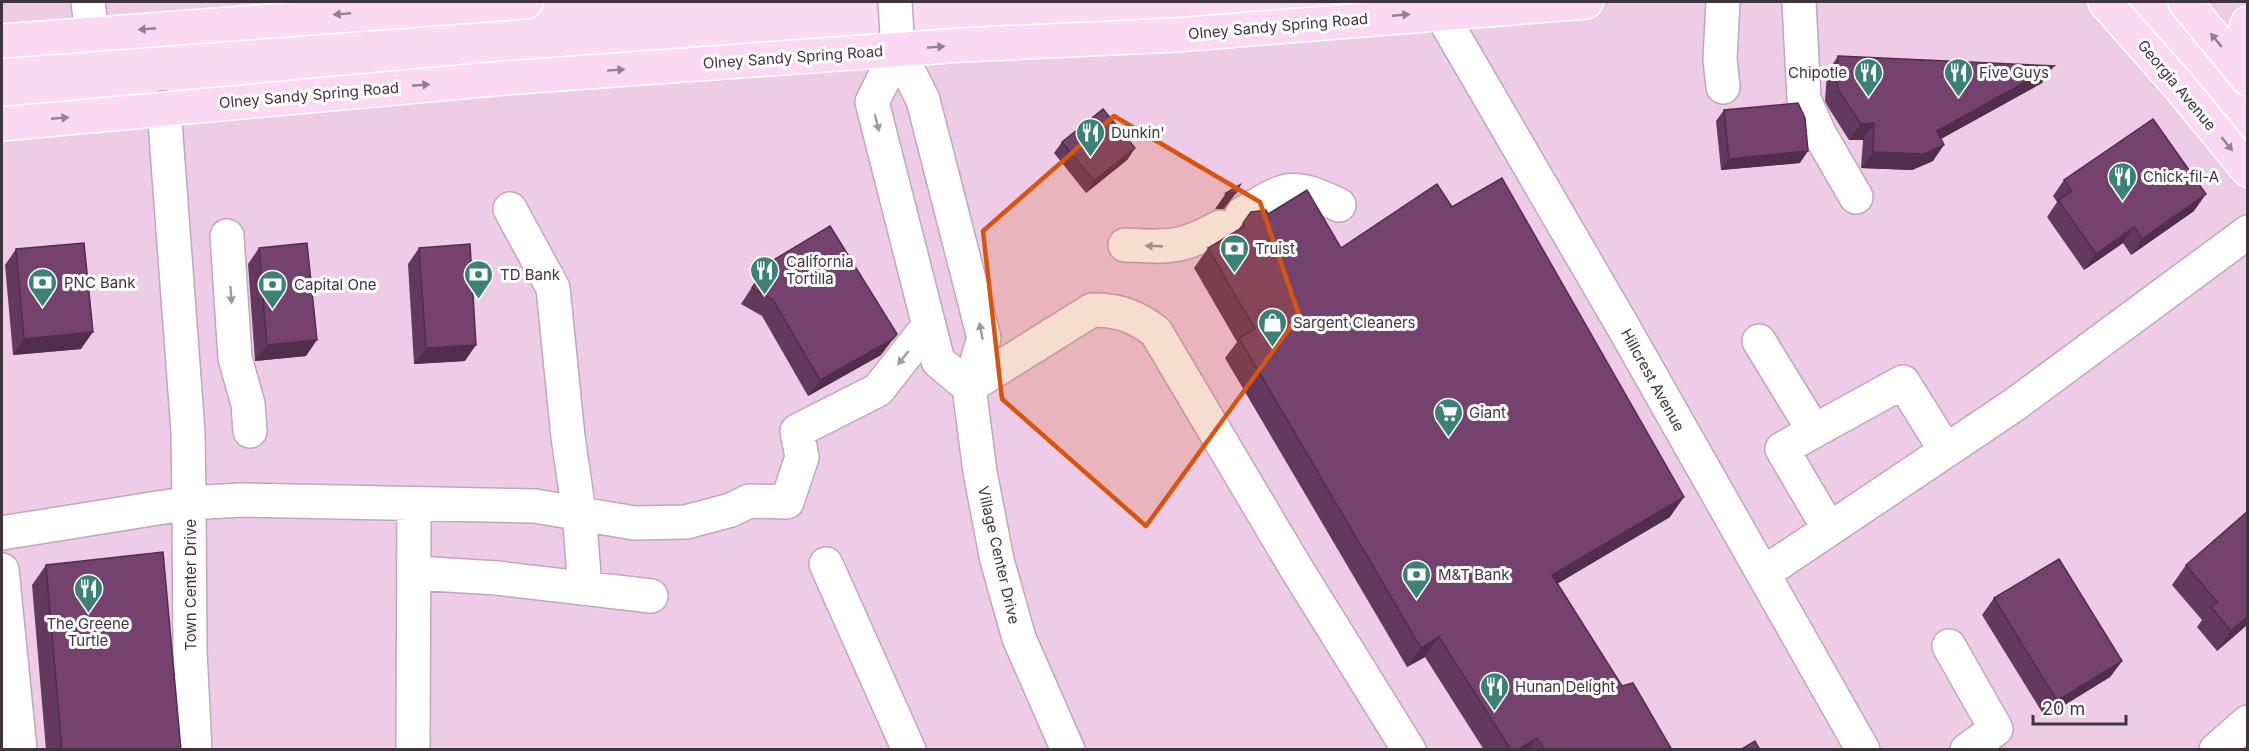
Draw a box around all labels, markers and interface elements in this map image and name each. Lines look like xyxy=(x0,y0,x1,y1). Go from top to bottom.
one-way arrow xyxy=(332,9,351,19)
street label: Olney Sandy Spring Road xyxy=(1187,9,1369,43)
one-way arrow xyxy=(1392,11,1411,20)
one-way arrow xyxy=(138,24,157,34)
one-way arrow xyxy=(2210,32,2223,48)
street label: Georgia Avenue xyxy=(2134,36,2220,134)
street label: Olney Sandy Spring Road xyxy=(702,41,884,73)
one-way arrow xyxy=(926,43,945,52)
restaurant icon: Chipotle xyxy=(1852,56,1884,98)
restaurant icon: Five Guys xyxy=(1942,56,1974,98)
place label: Chipotle xyxy=(1788,63,1847,82)
place label: Five Guys xyxy=(1979,63,2049,82)
one-way arrow xyxy=(606,65,625,74)
street label: Olney Sandy Spring Road xyxy=(218,78,400,112)
one-way arrow xyxy=(412,80,431,90)
one-way arrow xyxy=(50,113,69,123)
one-way arrow xyxy=(873,114,883,132)
restaurant icon: Dunkin' xyxy=(1074,116,1106,158)
place label: Dunkin' xyxy=(1111,123,1165,142)
one-way arrow xyxy=(2220,136,2233,152)
restaurant icon: Chick-fil-A xyxy=(2106,160,2138,202)
place label: Chick-fil-A xyxy=(2143,167,2219,186)
bank icon: Truist xyxy=(1218,232,1250,274)
place label: Truist xyxy=(1255,239,1295,258)
one-way arrow xyxy=(1144,242,1163,251)
place label: California Tortilla xyxy=(786,252,854,288)
restaurant icon: California Tortilla xyxy=(749,254,781,296)
bank icon: TD Bank xyxy=(463,258,495,300)
place label: TD Bank xyxy=(500,265,561,284)
bank icon: PNC Bank xyxy=(27,266,59,308)
bank icon: Capital One xyxy=(257,268,289,310)
place label: PNC Bank xyxy=(64,273,136,292)
place label: Capital One xyxy=(294,275,377,294)
one-way arrow xyxy=(226,285,236,304)
shop icon: Sargent Cleaners xyxy=(1256,306,1288,348)
place label: Sargent Cleaners xyxy=(1293,313,1416,332)
one-way arrow xyxy=(976,321,985,340)
street label: Hillcrest Avenue xyxy=(1617,325,1689,435)
one-way arrow xyxy=(898,350,910,365)
supermarket icon: Giant xyxy=(1432,396,1464,438)
place label: Giant xyxy=(1469,403,1506,422)
street label: Village Center Drive xyxy=(974,484,1024,626)
street label: Town Center Drive xyxy=(181,519,200,651)
bank icon: M&T Bank xyxy=(1401,558,1433,600)
place label: M&T Bank xyxy=(1438,565,1510,584)
restaurant icon: The Greene Turtle xyxy=(72,572,104,614)
place label: The Greene Turtle xyxy=(46,614,130,650)
restaurant icon: Hunan Delight xyxy=(1478,670,1510,712)
place label: Hunan Delight xyxy=(1515,677,1615,696)
scale bar xyxy=(2033,688,2126,726)
text: 20 m xyxy=(2042,698,2085,719)

